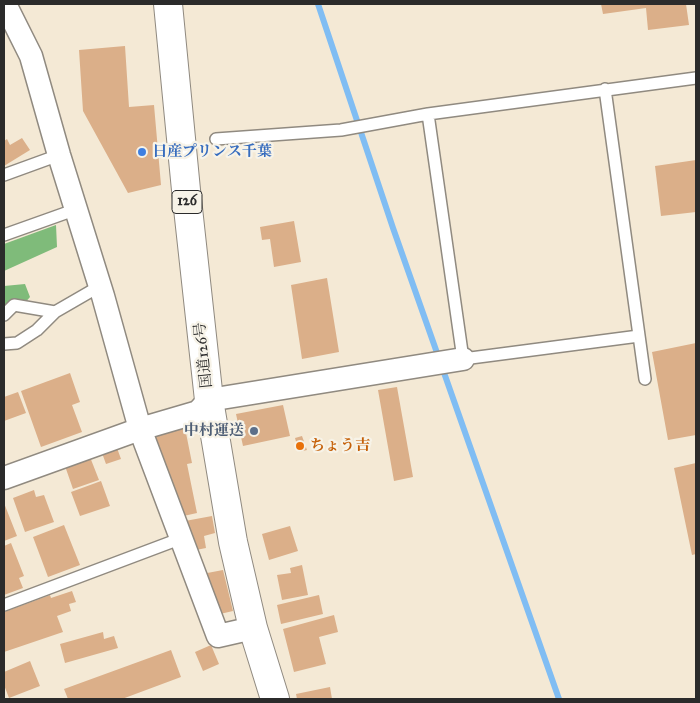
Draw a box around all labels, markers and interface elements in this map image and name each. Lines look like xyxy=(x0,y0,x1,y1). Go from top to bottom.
place label: 日産プリンス千葉 xyxy=(152,143,272,161)
marker: 日産プリンス千葉 xyxy=(136,146,148,158)
road number: 126 xyxy=(172,190,202,213)
street label: 国道126号 xyxy=(192,321,216,389)
place label: 中村運送 xyxy=(184,422,244,440)
marker: 中村運送 xyxy=(248,425,260,437)
place label: ちょう吉 xyxy=(310,437,370,455)
marker: ちょう吉 xyxy=(294,440,306,452)

